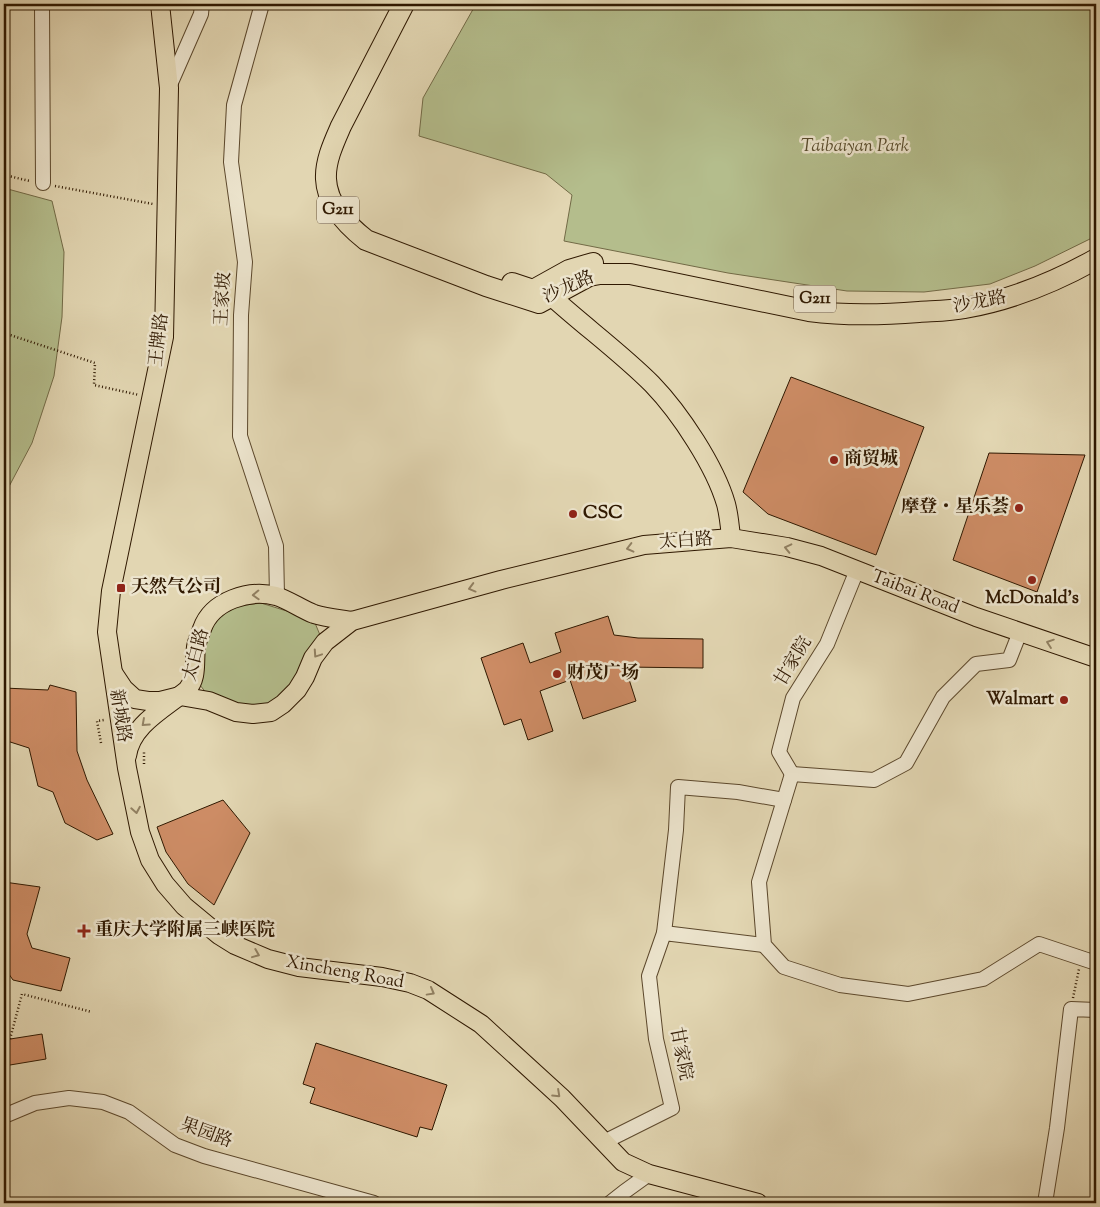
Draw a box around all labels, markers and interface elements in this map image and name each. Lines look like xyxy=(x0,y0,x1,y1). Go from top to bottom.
park label: Taibaiyan Park xyxy=(801,134,909,160)
road number: G211 xyxy=(317,196,359,224)
street label: 沙龙路 xyxy=(539,265,599,311)
street label: 王家坡 xyxy=(210,271,238,327)
street label: 沙龙路 xyxy=(951,285,1009,321)
road number: G211 xyxy=(794,286,836,312)
street label: 王牌路 xyxy=(144,312,176,368)
place label: 商贸城 xyxy=(844,447,898,473)
marker: 商贸城 xyxy=(828,454,840,466)
place label: 摩登・星乐荟 xyxy=(901,495,1009,521)
place label: CSC xyxy=(583,501,623,527)
marker: 摩登・星乐荟 xyxy=(1013,502,1025,514)
marker: CSC xyxy=(567,508,579,520)
street label: 太白路 xyxy=(658,527,714,557)
one-way arrow xyxy=(627,543,635,553)
one-way arrow xyxy=(784,543,793,554)
street label: Taibai Road xyxy=(867,564,963,622)
marker: McDonald's xyxy=(1026,574,1038,586)
place label: 天然气公司 xyxy=(131,575,221,601)
marker: 天然气公司 xyxy=(115,582,127,594)
one-way arrow xyxy=(469,582,477,592)
place label: McDonald's xyxy=(985,586,1079,612)
one-way arrow xyxy=(251,589,259,600)
street label: 太白路 xyxy=(177,626,217,684)
street label: 甘家院 xyxy=(769,632,819,692)
one-way arrow xyxy=(1046,639,1055,649)
one-way arrow xyxy=(314,648,323,657)
place label: 财茂广场 xyxy=(567,661,639,687)
marker: 财茂广场 xyxy=(551,668,563,680)
street label: 新城路 xyxy=(102,687,136,745)
place label: Walmart xyxy=(986,687,1055,713)
marker: Walmart xyxy=(1058,694,1070,706)
one-way arrow xyxy=(142,718,151,727)
one-way arrow xyxy=(130,805,140,814)
place label: 重庆大学附属三峡医院 xyxy=(95,918,275,944)
marker: 重庆大学附属三峡医院 xyxy=(77,924,91,938)
one-way arrow xyxy=(251,948,260,958)
street label: Xincheng Road xyxy=(284,950,406,996)
one-way arrow xyxy=(425,986,434,996)
street label: 甘家院 xyxy=(662,1025,698,1083)
one-way arrow xyxy=(551,1088,560,1097)
street label: 果园路 xyxy=(176,1113,236,1155)

